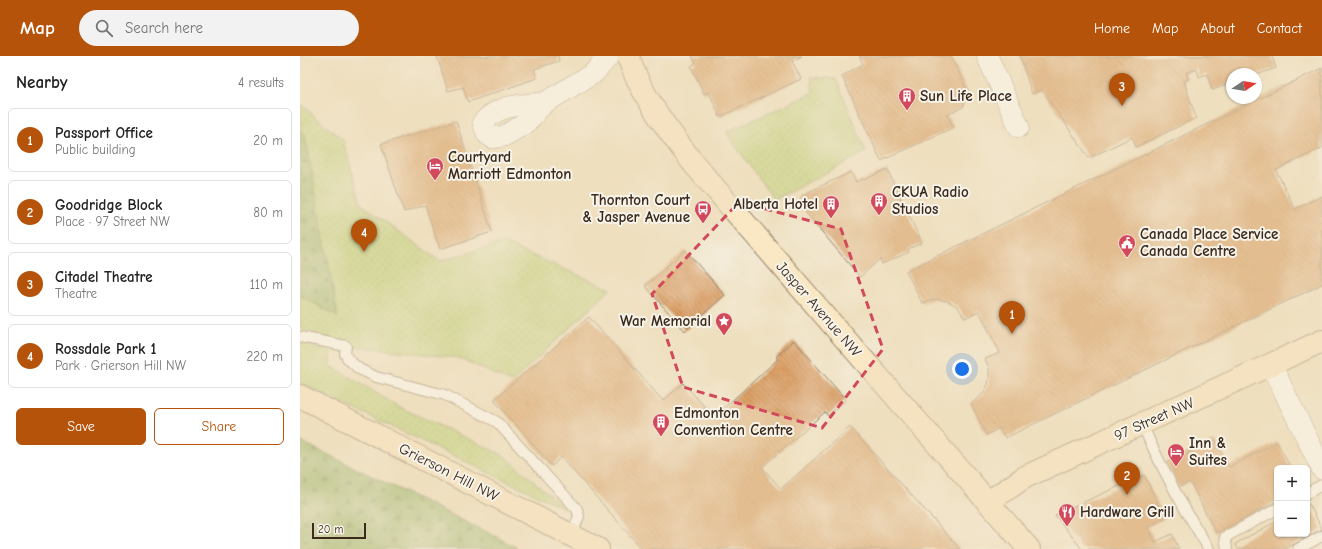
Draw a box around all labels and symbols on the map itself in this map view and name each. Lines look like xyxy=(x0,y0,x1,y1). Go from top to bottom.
north arrow xyxy=(1226,68,1262,104)
pin: 3 xyxy=(1109,73,1135,106)
building icon: Sun Life Place xyxy=(897,86,917,111)
place label: Sun Life Place xyxy=(920,87,1012,105)
place label: Courtyard Marriott Edmonton xyxy=(448,148,571,183)
hotel icon: Courtyard Marriott Edmonton xyxy=(425,156,445,181)
place label: CKUA Radio Studios xyxy=(892,183,969,218)
place label: Thornton Court & Jasper Avenue xyxy=(583,191,691,226)
building icon: CKUA Radio Studios xyxy=(869,191,889,216)
building icon: Alberta Hotel xyxy=(821,194,841,219)
place label: Alberta Hotel xyxy=(734,195,818,213)
bus stop icon: Thornton Court & Jasper Avenue xyxy=(693,199,713,224)
pin: 4 xyxy=(351,219,377,252)
place label: Canada Place Service Canada Centre xyxy=(1140,225,1278,260)
public building icon: Canada Place Service Canada Centre xyxy=(1117,233,1137,258)
street label: Jasper Avenue NW xyxy=(773,257,865,361)
pin: 1 xyxy=(999,301,1025,334)
place icon: War Memorial xyxy=(714,311,734,336)
place label: War Memorial xyxy=(620,312,711,330)
your location xyxy=(952,359,972,379)
street label: 97 Street NW xyxy=(1111,393,1197,445)
place label: Edmonton Convention Centre xyxy=(674,404,793,439)
building icon: Edmonton Convention Centre xyxy=(651,412,671,437)
place label: Inn & Suites xyxy=(1189,434,1227,469)
street label: Grierson Hill NW xyxy=(396,439,502,505)
hotel icon: Inn & Suites xyxy=(1166,442,1186,467)
pin: 2 xyxy=(1114,462,1140,495)
restaurant icon: Hardware Grill xyxy=(1057,502,1077,527)
place label: Hardware Grill xyxy=(1080,503,1174,521)
scale bar xyxy=(312,521,366,540)

